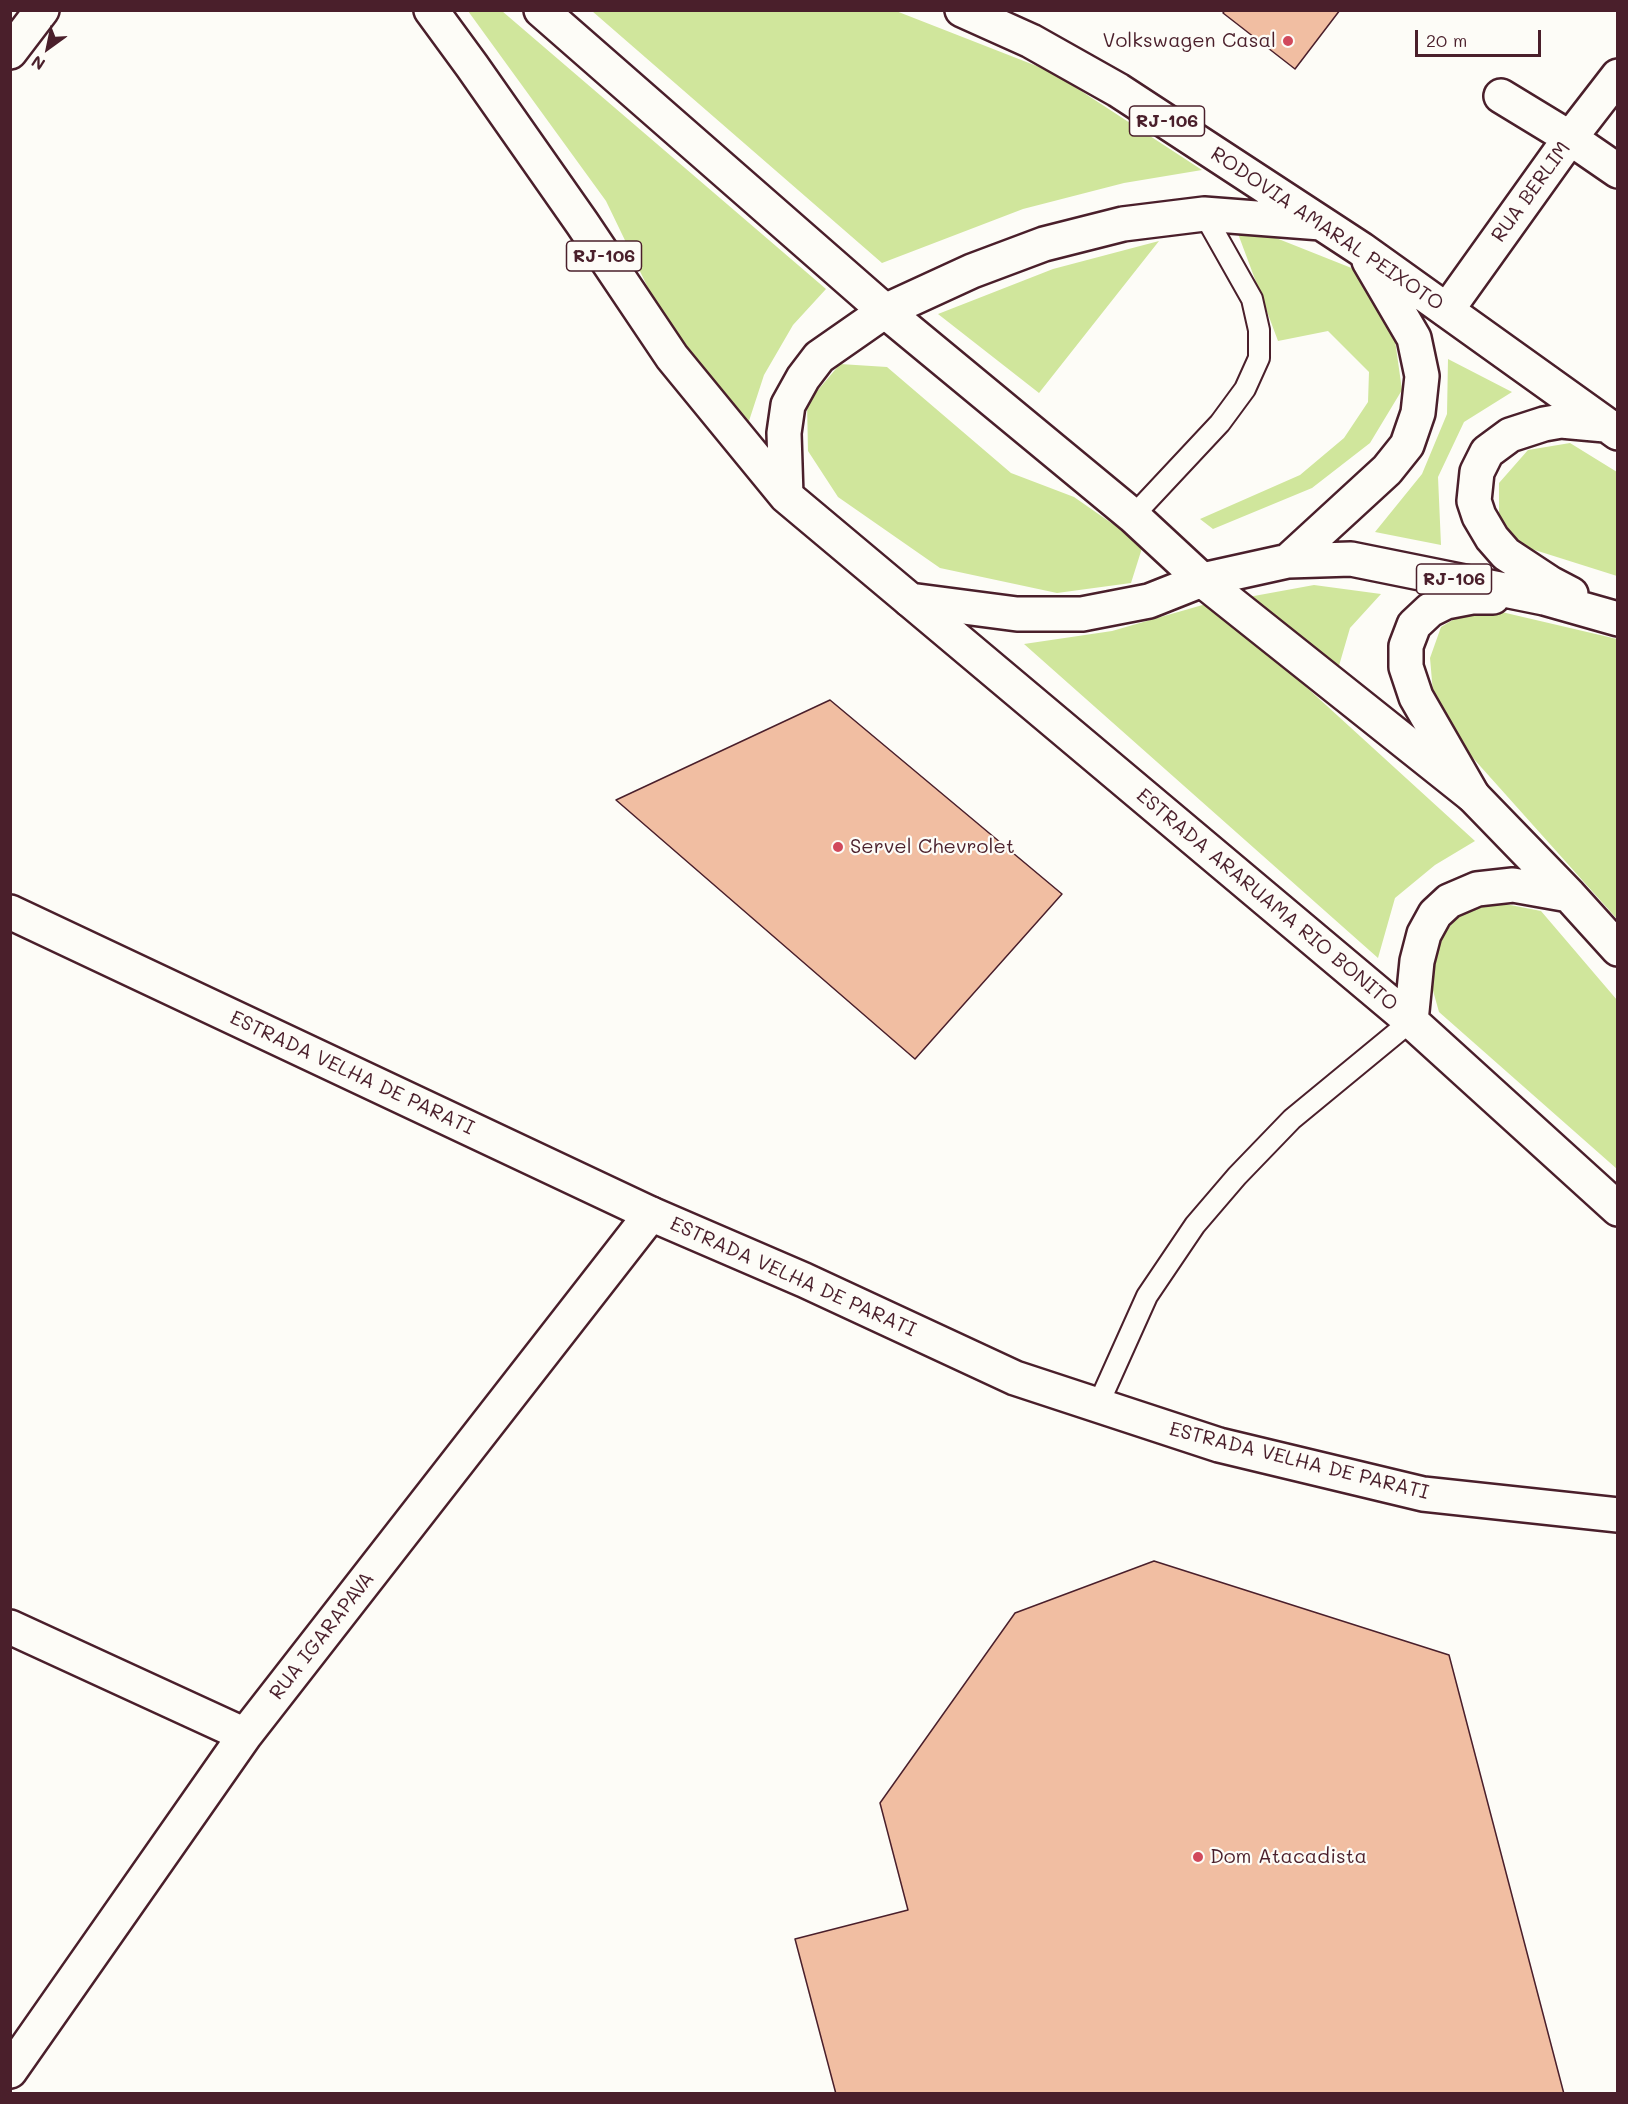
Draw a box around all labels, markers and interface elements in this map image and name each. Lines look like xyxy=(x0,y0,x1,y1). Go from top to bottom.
north arrow xyxy=(18,18,78,78)
scale bar xyxy=(1418,18,1544,56)
text: 20 m xyxy=(1426,28,1467,52)
place label: Volkswagen Casal xyxy=(1103,29,1276,53)
marker: Volkswagen Casal xyxy=(1281,34,1295,48)
text: N xyxy=(27,51,49,76)
road number: RJ-106 xyxy=(1130,106,1204,136)
street label: RUA BERLIM xyxy=(1487,137,1575,247)
street label: RODOVIA AMARAL PEIXOTO xyxy=(1206,142,1448,316)
road number: RJ-106 xyxy=(566,241,642,271)
road number: RJ-106 xyxy=(1416,564,1492,594)
street label: ESTRADA ARARUAMA RIO BONITO xyxy=(1131,784,1403,1016)
place label: Servel Chevrolet xyxy=(850,835,1015,859)
marker: Servel Chevrolet xyxy=(831,840,845,854)
street label: ESTRADA VELHA DE PARATI xyxy=(226,1006,478,1140)
street label: ESTRADA VELHA DE PARATI xyxy=(666,1212,920,1342)
street label: ESTRADA VELHA DE PARATI xyxy=(1167,1417,1431,1505)
street label: RUA IGARAPAVA xyxy=(265,1567,379,1705)
place label: Dom Atacadista xyxy=(1210,1845,1367,1869)
marker: Dom Atacadista xyxy=(1191,1850,1205,1864)

